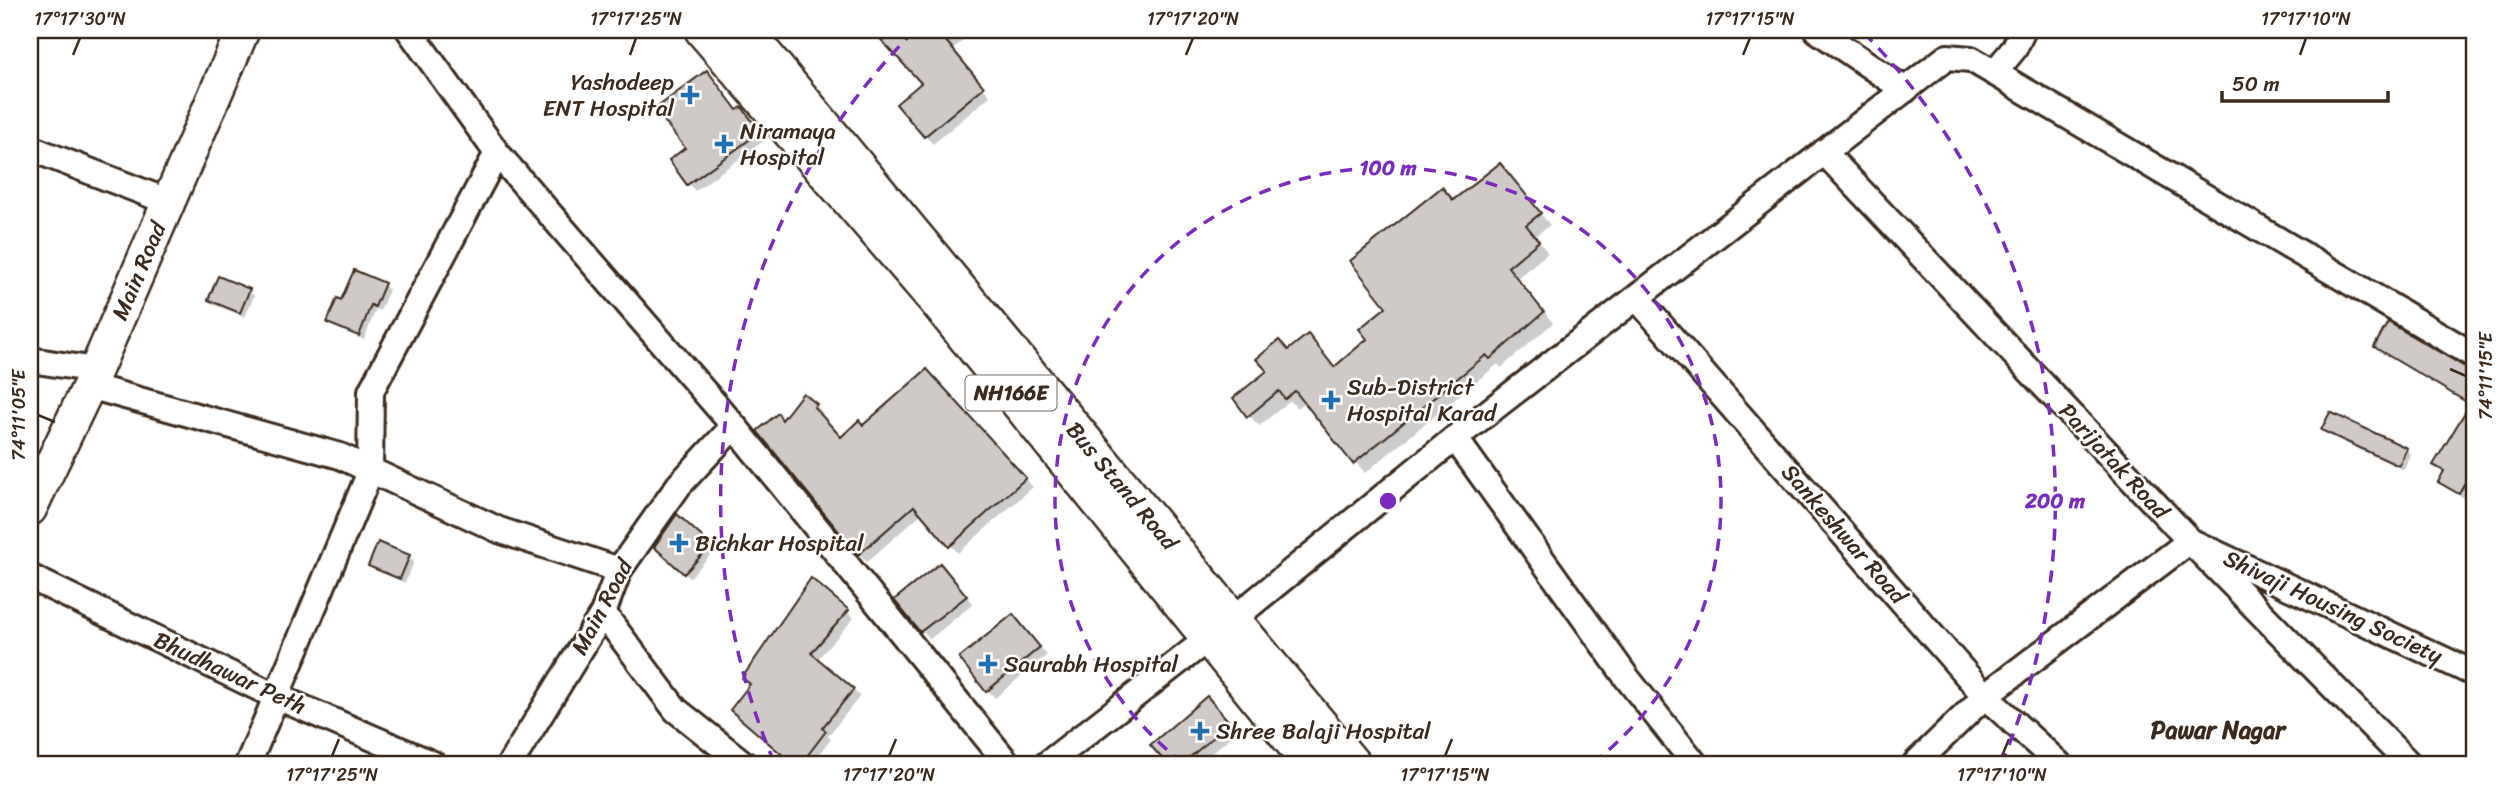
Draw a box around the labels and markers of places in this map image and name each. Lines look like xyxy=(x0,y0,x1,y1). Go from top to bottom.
place label: Yashodeep ENT Hospital xyxy=(543,62,674,129)
marker: Yashodeep ENT Hospital xyxy=(680,85,700,105)
place label: Niramaya Hospital xyxy=(740,111,836,178)
marker: Niramaya Hospital xyxy=(714,134,734,154)
place label: Sub-District Hospital Karad xyxy=(1347,367,1498,434)
marker: Sub-District Hospital Karad xyxy=(1321,390,1341,410)
centre of rings xyxy=(1376,489,1400,513)
place label: Bichkar Hospital xyxy=(695,523,864,564)
marker: Bichkar Hospital xyxy=(669,533,689,553)
place label: Saurabh Hospital xyxy=(1004,644,1178,685)
marker: Saurabh Hospital xyxy=(978,654,998,674)
place label: Shree Balaji Hospital xyxy=(1216,711,1431,752)
marker: Shree Balaji Hospital xyxy=(1190,721,1210,741)

